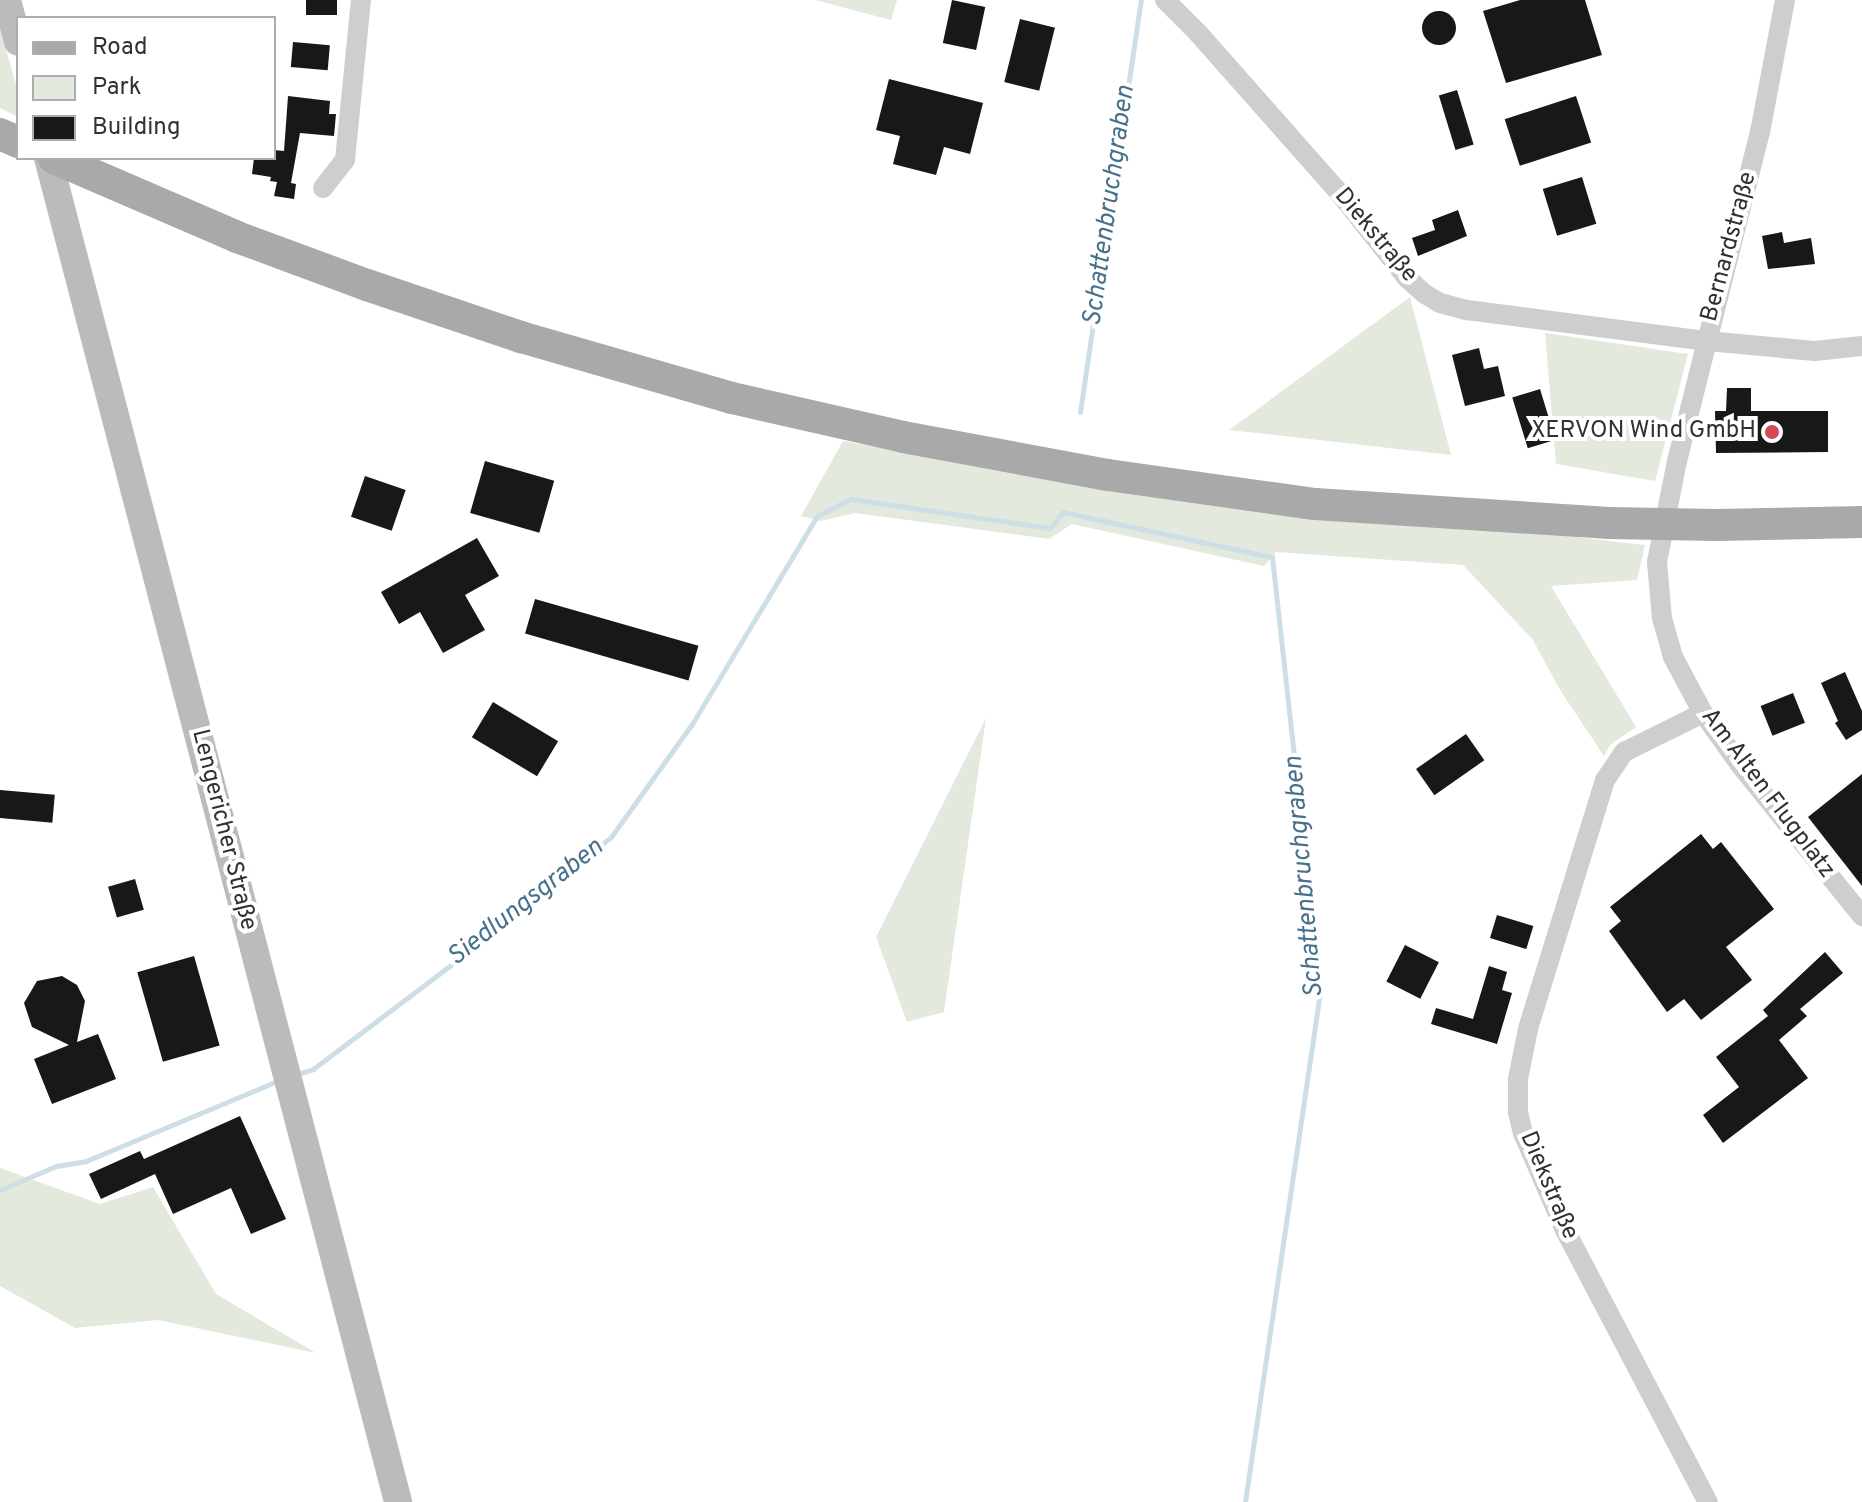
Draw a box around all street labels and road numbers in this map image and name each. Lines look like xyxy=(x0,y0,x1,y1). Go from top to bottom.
street label: Bernardstraße xyxy=(1696,169,1764,325)
street label: Diekstraße xyxy=(1327,183,1423,289)
street label: Am Alten Flugplatz xyxy=(1694,703,1840,885)
street label: Lengericher Straße xyxy=(184,726,262,934)
street label: Diekstraße xyxy=(1512,1128,1584,1244)

